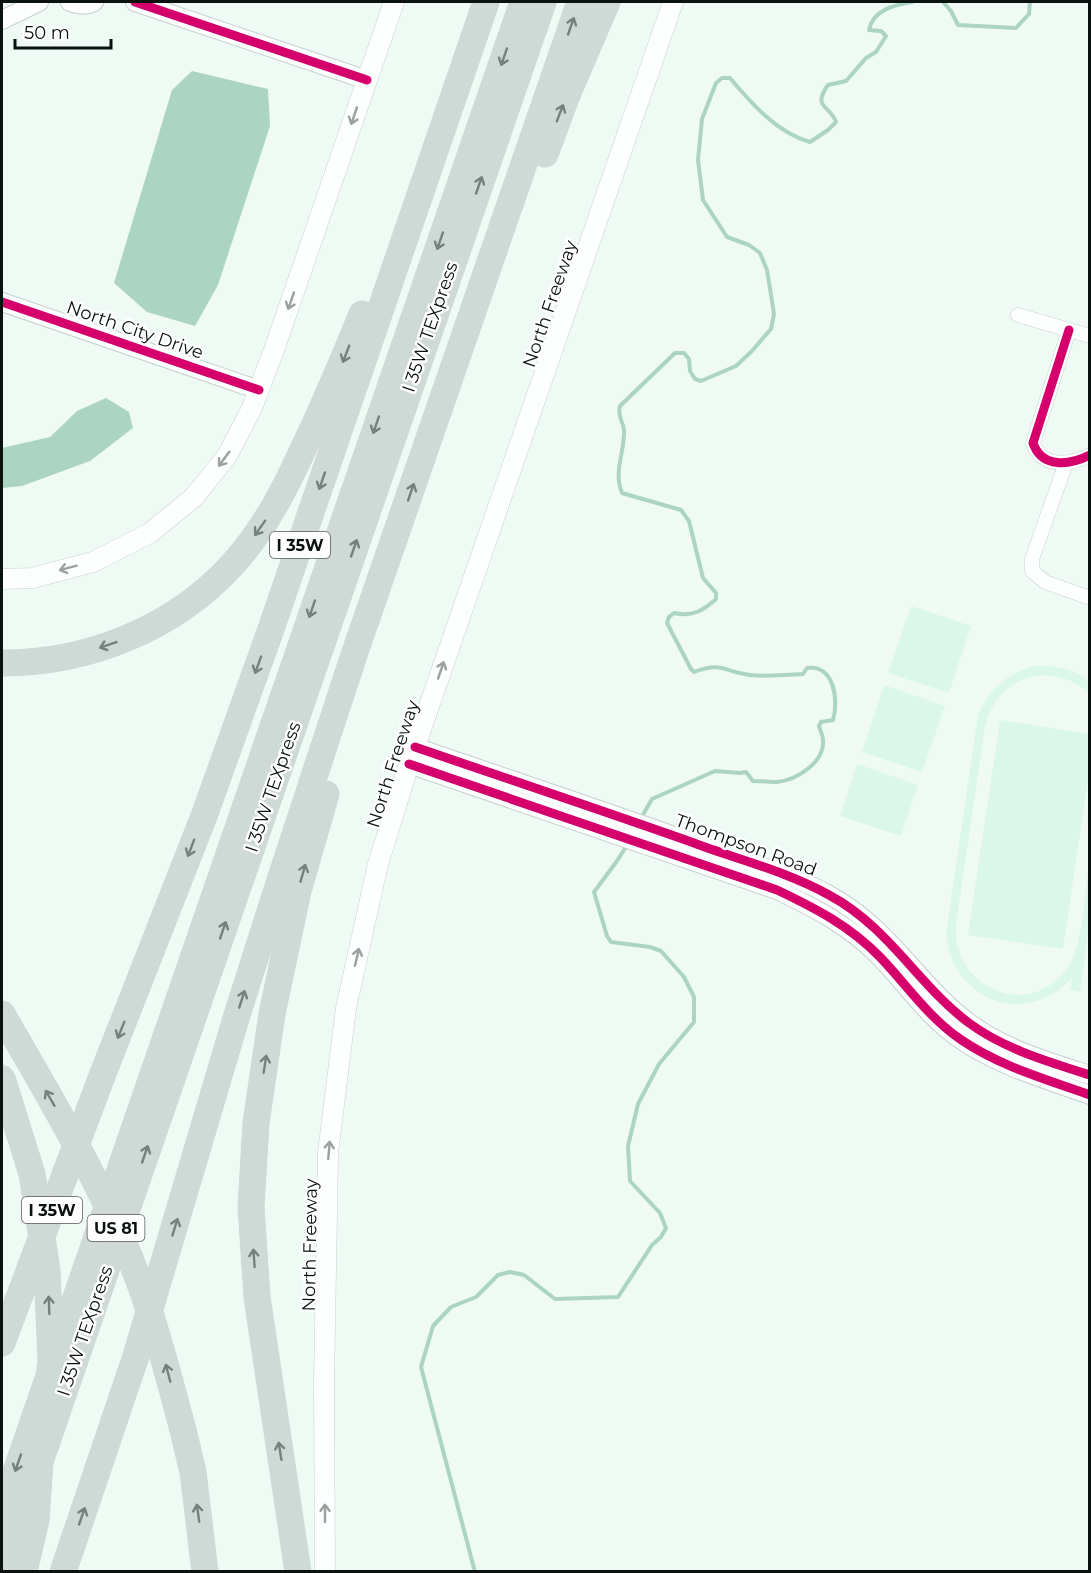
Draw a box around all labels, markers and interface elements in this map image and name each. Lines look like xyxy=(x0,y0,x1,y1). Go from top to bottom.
scale bar xyxy=(15,12,111,50)
one-way arrow xyxy=(567,17,578,36)
text: 50 m xyxy=(24,22,70,44)
one-way arrow xyxy=(497,47,508,66)
one-way arrow xyxy=(556,105,567,123)
one-way arrow xyxy=(348,106,359,125)
one-way arrow xyxy=(475,176,486,195)
one-way arrow xyxy=(434,231,445,250)
street label: North Freeway xyxy=(518,237,582,370)
street label: I 35W TEXpress xyxy=(397,259,463,395)
one-way arrow xyxy=(284,291,295,310)
street label: North City Drive xyxy=(64,296,206,364)
one-way arrow xyxy=(340,344,351,363)
one-way arrow xyxy=(370,415,381,434)
one-way arrow xyxy=(218,451,230,467)
one-way arrow xyxy=(315,471,326,490)
one-way arrow xyxy=(406,482,417,501)
one-way arrow xyxy=(254,520,266,536)
road number: I 35W xyxy=(270,532,330,558)
one-way arrow xyxy=(349,539,360,558)
one-way arrow xyxy=(59,563,78,575)
one-way arrow xyxy=(306,600,317,618)
one-way arrow xyxy=(100,641,118,652)
one-way arrow xyxy=(252,655,263,674)
one-way arrow xyxy=(437,661,448,680)
street label: North Freeway xyxy=(362,697,424,831)
street label: I 35W TEXpress xyxy=(240,719,306,855)
street label: Thompson Road xyxy=(672,809,820,881)
one-way arrow xyxy=(185,839,196,857)
one-way arrow xyxy=(298,864,309,883)
one-way arrow xyxy=(219,921,230,940)
one-way arrow xyxy=(352,948,364,967)
one-way arrow xyxy=(237,990,248,1009)
one-way arrow xyxy=(114,1020,125,1039)
one-way arrow xyxy=(259,1055,270,1074)
one-way arrow xyxy=(44,1090,56,1107)
one-way arrow xyxy=(324,1141,335,1161)
one-way arrow xyxy=(141,1145,152,1164)
street label: North Freeway xyxy=(298,1178,322,1312)
road number: I 35W xyxy=(22,1197,82,1223)
road number: US 81 xyxy=(88,1215,144,1241)
one-way arrow xyxy=(170,1218,181,1237)
one-way arrow xyxy=(249,1249,260,1269)
street label: I 35W TEXpress xyxy=(52,1263,118,1399)
one-way arrow xyxy=(43,1296,54,1316)
one-way arrow xyxy=(162,1364,173,1383)
one-way arrow xyxy=(275,1442,286,1462)
one-way arrow xyxy=(12,1454,23,1473)
one-way arrow xyxy=(193,1504,204,1524)
one-way arrow xyxy=(319,1504,331,1524)
one-way arrow xyxy=(77,1507,88,1526)

